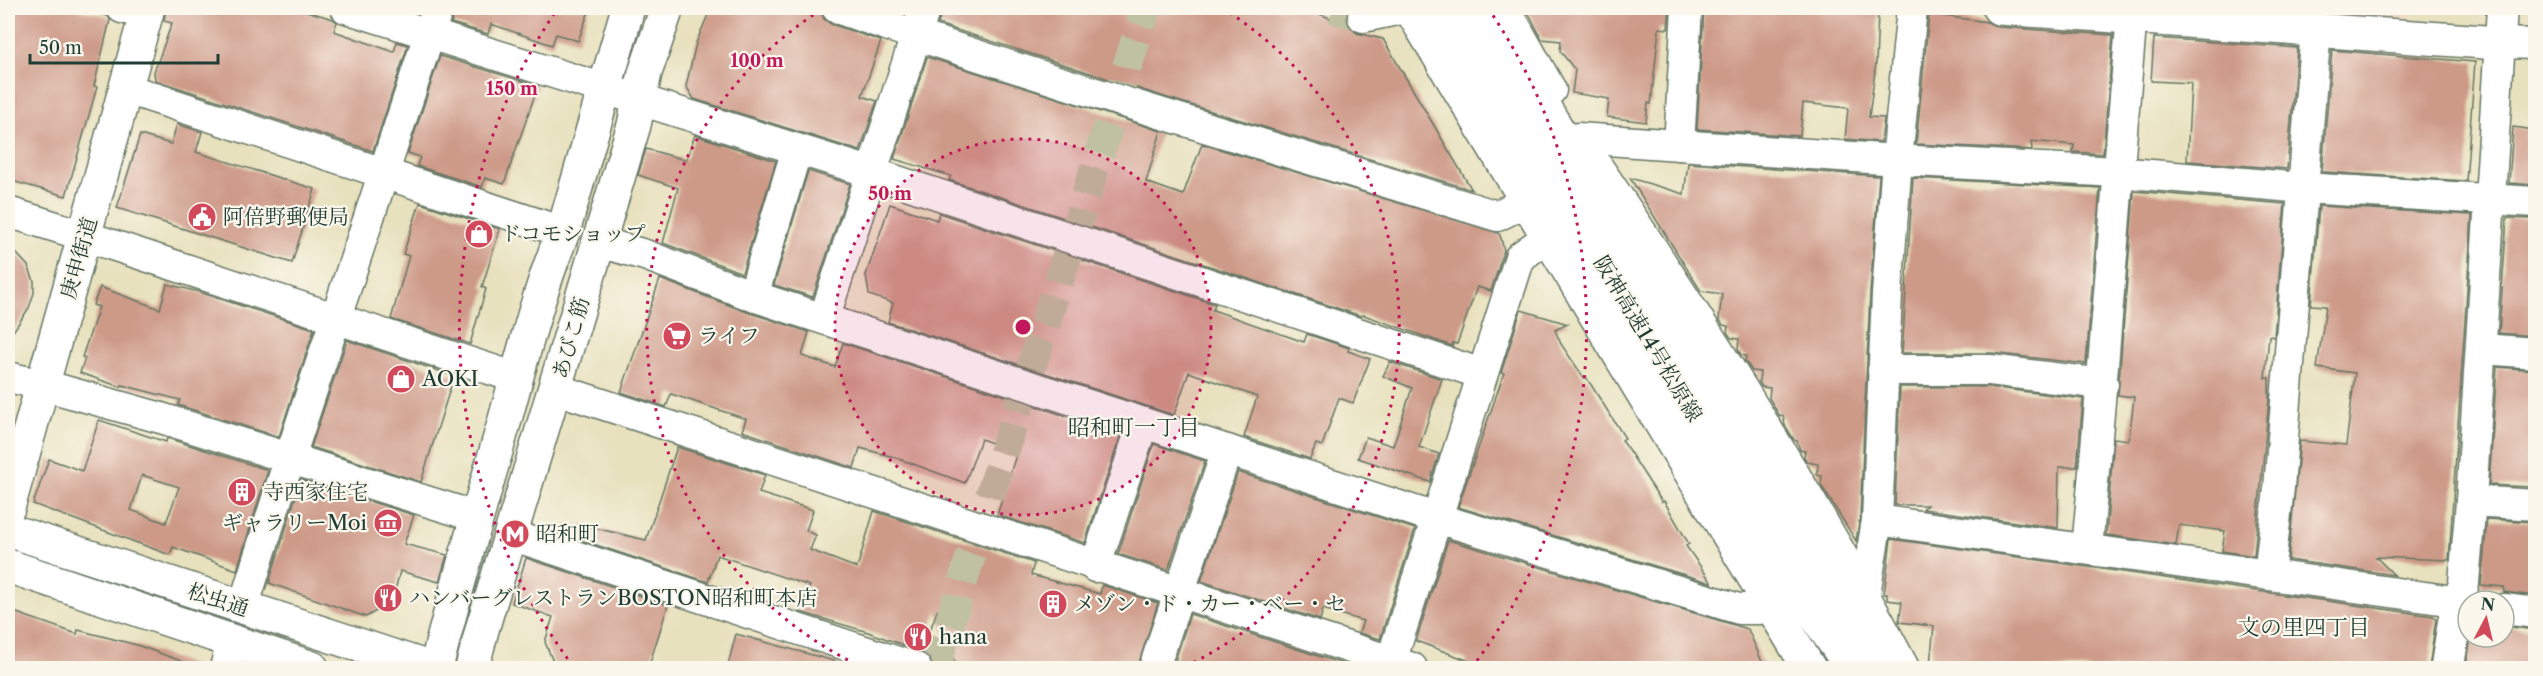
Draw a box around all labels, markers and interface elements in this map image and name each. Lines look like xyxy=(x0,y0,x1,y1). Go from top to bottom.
scale bar xyxy=(30,27,218,65)
text: 50 m xyxy=(39,37,82,59)
text: 100 m xyxy=(730,50,784,72)
text: 150 m xyxy=(486,78,538,100)
text: 50 m xyxy=(868,183,912,205)
public building icon: 阿倍野郵便局 xyxy=(186,201,218,233)
place label: 阿倍野郵便局 xyxy=(223,204,349,229)
street label: 庚申街道 xyxy=(55,214,102,302)
shop icon: ドコモショップ xyxy=(463,218,495,250)
place label: ドコモショップ xyxy=(500,221,646,246)
street label: 阪神高速14号松原線 xyxy=(1589,251,1708,426)
street label: あびこ筋 xyxy=(547,294,594,382)
centre of rings xyxy=(1013,317,1033,337)
supermarket icon: ライフ xyxy=(661,320,693,352)
place label: ライフ xyxy=(698,323,760,348)
shop icon: AOKI xyxy=(385,363,417,395)
place label: AOKI xyxy=(421,366,478,391)
district label: 昭和町一丁目 xyxy=(1068,414,1200,441)
building icon: 寺西家住宅 xyxy=(226,476,258,508)
place label: 寺西家住宅 xyxy=(263,479,368,504)
museum icon: ギャラリーMoi xyxy=(372,507,404,539)
place label: ギャラリーMoi xyxy=(222,510,367,535)
metro station icon: 昭和町 xyxy=(499,518,531,550)
place label: 昭和町 xyxy=(536,521,599,546)
street label: 松虫通 xyxy=(184,578,252,621)
restaurant icon: ハンバーグレストランBOSTON昭和町本店 xyxy=(372,582,404,614)
place label: ハンバーグレストランBOSTON昭和町本店 xyxy=(409,585,817,610)
building icon: メゾン・ド・カー・ベー・セ xyxy=(1037,588,1069,620)
north arrow xyxy=(2456,589,2516,649)
place label: メゾン・ド・カー・ベー・セ xyxy=(1074,591,1346,616)
text: N xyxy=(2480,593,2496,615)
district label: 文の里四丁目 xyxy=(2238,614,2370,641)
restaurant icon: hana xyxy=(902,621,934,653)
place label: hana xyxy=(939,624,988,649)

